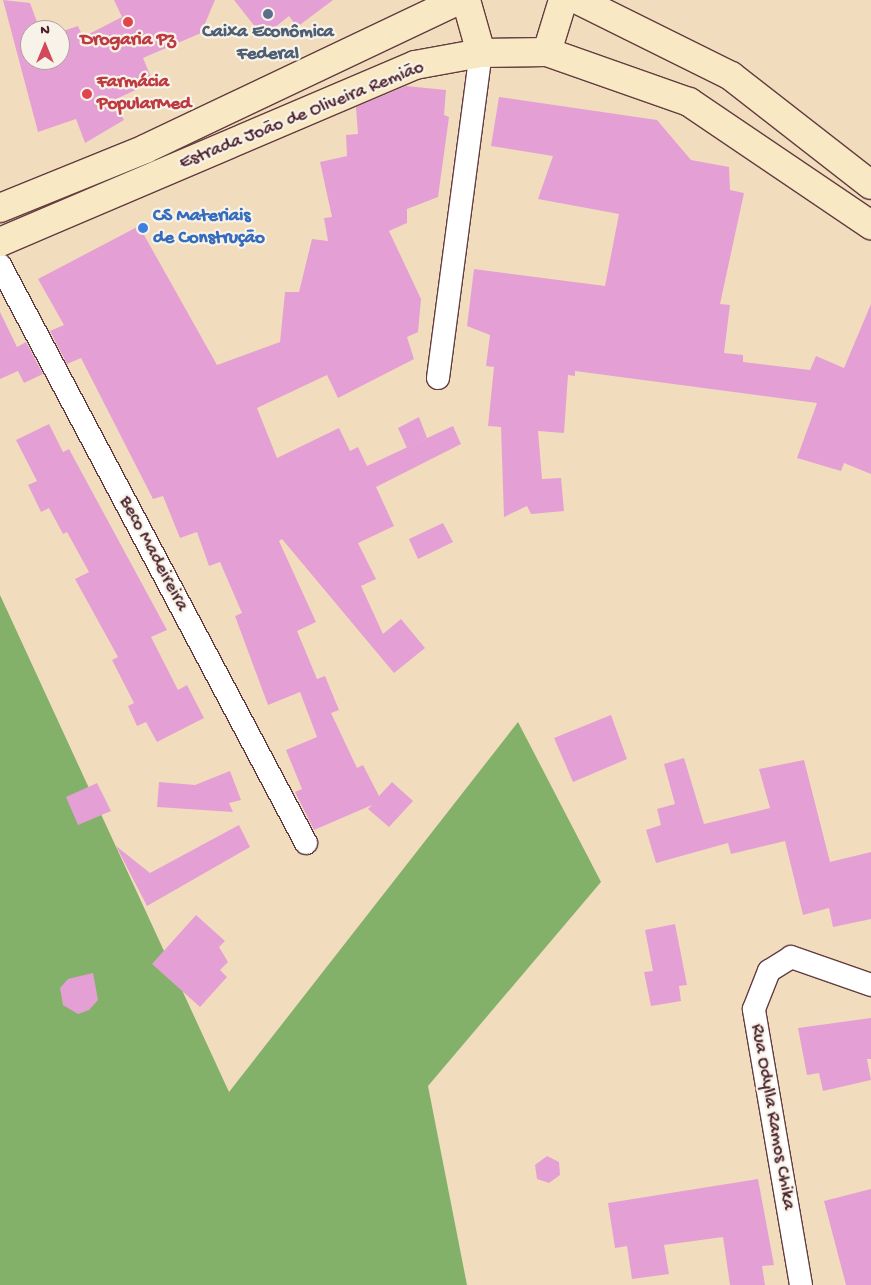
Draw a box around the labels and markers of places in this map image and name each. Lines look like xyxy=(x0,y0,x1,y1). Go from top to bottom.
marker: Caixa Econômica Federal xyxy=(262,8,274,20)
marker: Drogaria Pz xyxy=(122,16,134,28)
place label: Caixa Econômica Federal xyxy=(202,22,334,66)
place label: Drogaria Pz xyxy=(80,30,176,52)
place label: Farmácia PopularMed xyxy=(97,72,191,116)
marker: Farmácia PopularMed xyxy=(81,88,93,100)
place label: CS Materiais de Construção xyxy=(153,206,265,250)
marker: CS Materiais de Construção xyxy=(137,222,149,234)

